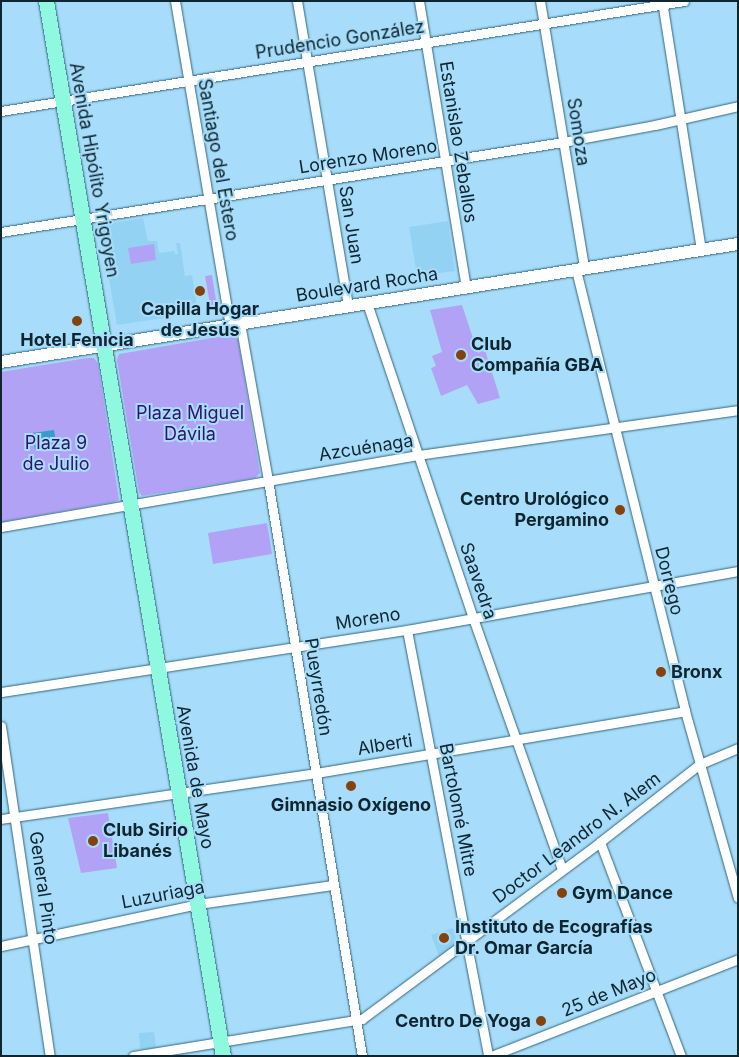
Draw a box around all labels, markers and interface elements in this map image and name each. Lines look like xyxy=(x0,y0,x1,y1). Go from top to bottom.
street label: Prudencio González xyxy=(254,16,426,64)
street label: Estanislao Zeballos xyxy=(435,60,481,224)
street label: Avenida Hipólito Yrigoyen xyxy=(64,61,124,279)
street label: Santiago del Estero xyxy=(193,77,243,243)
street label: Somoza xyxy=(562,96,594,168)
street label: Lorenzo Moreno xyxy=(297,135,439,179)
street label: San Juan xyxy=(334,184,368,266)
street label: Boulevard Rocha xyxy=(294,263,440,307)
marker: Capilla Hogar de Jesús xyxy=(194,285,206,297)
place label: Capilla Hogar de Jesús xyxy=(141,299,259,342)
marker: Hotel Fenicia xyxy=(71,315,83,327)
place label: Hotel Fenicia xyxy=(20,329,134,351)
place label: Club Compañía GBA xyxy=(471,334,603,376)
marker: Club Compañía GBA xyxy=(455,349,467,361)
park label: Plaza Miguel Dávila xyxy=(136,403,244,446)
street label: Azcuénaga xyxy=(317,430,415,466)
park label: Plaza 9 de Julio xyxy=(22,433,90,476)
place label: Centro Urológico Pergamino xyxy=(460,489,609,532)
marker: Centro Urológico Pergamino xyxy=(613,503,627,517)
street label: Saavedra xyxy=(455,540,501,622)
street label: Dorrego xyxy=(650,545,688,617)
street label: Moreno xyxy=(334,603,402,635)
street label: Pueyrredón xyxy=(300,636,336,738)
place label: Bronx xyxy=(671,661,722,683)
marker: Bronx xyxy=(655,666,667,678)
street label: Avenida de Mayo xyxy=(172,703,218,851)
street label: Alberti xyxy=(356,730,414,760)
street label: Bartolomé Mitre xyxy=(434,741,482,879)
street label: Doctor Leandro N. Alem xyxy=(489,768,665,908)
marker: Gimnasio Oxígeno xyxy=(345,780,357,792)
place label: Gimnasio Oxígeno xyxy=(271,794,431,816)
place label: Club Sirio Libanés xyxy=(103,820,188,862)
street label: General Pinto xyxy=(24,830,62,946)
marker: Club Sirio Libanés xyxy=(87,835,99,847)
street label: Luzuriaga xyxy=(120,876,206,914)
place label: Gym Dance xyxy=(572,882,673,904)
marker: Gym Dance xyxy=(556,887,568,899)
place label: Instituto de Ecografías Dr. Omar García xyxy=(455,917,653,960)
marker: Instituto de Ecografías Dr. Omar García xyxy=(437,931,451,945)
street label: 25 de Mayo xyxy=(558,964,660,1022)
place label: Centro De Yoga xyxy=(395,1010,531,1032)
marker: Centro De Yoga xyxy=(535,1015,547,1027)

